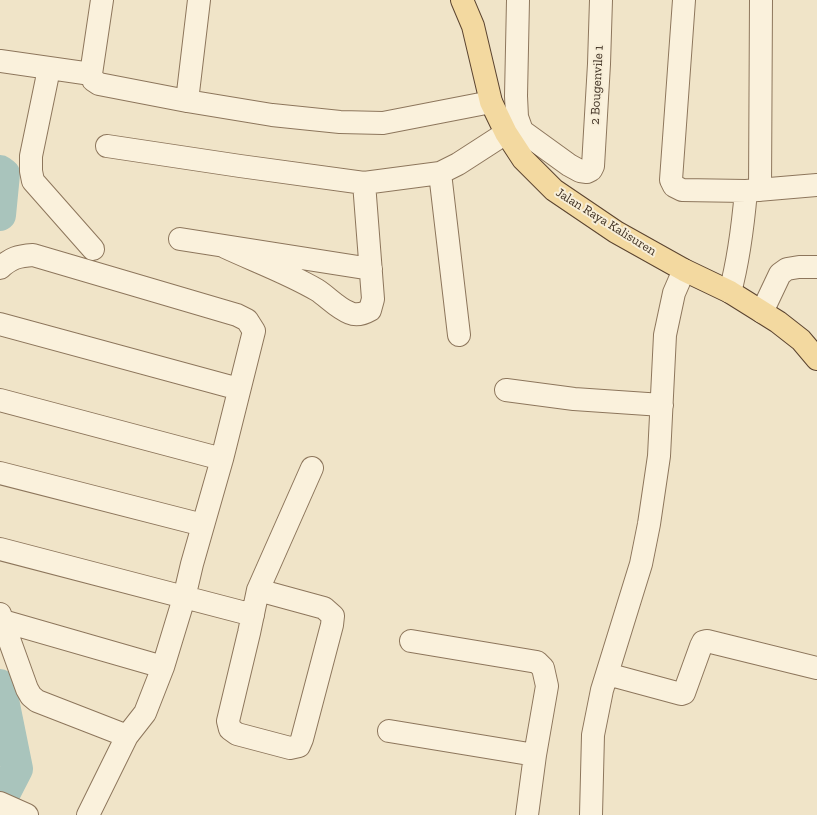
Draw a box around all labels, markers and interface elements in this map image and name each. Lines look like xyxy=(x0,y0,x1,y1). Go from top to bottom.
street label: 2 Bougenvile 1 xyxy=(587,45,607,125)
street label: Jalan Raya Kalisuren xyxy=(553,185,659,259)

